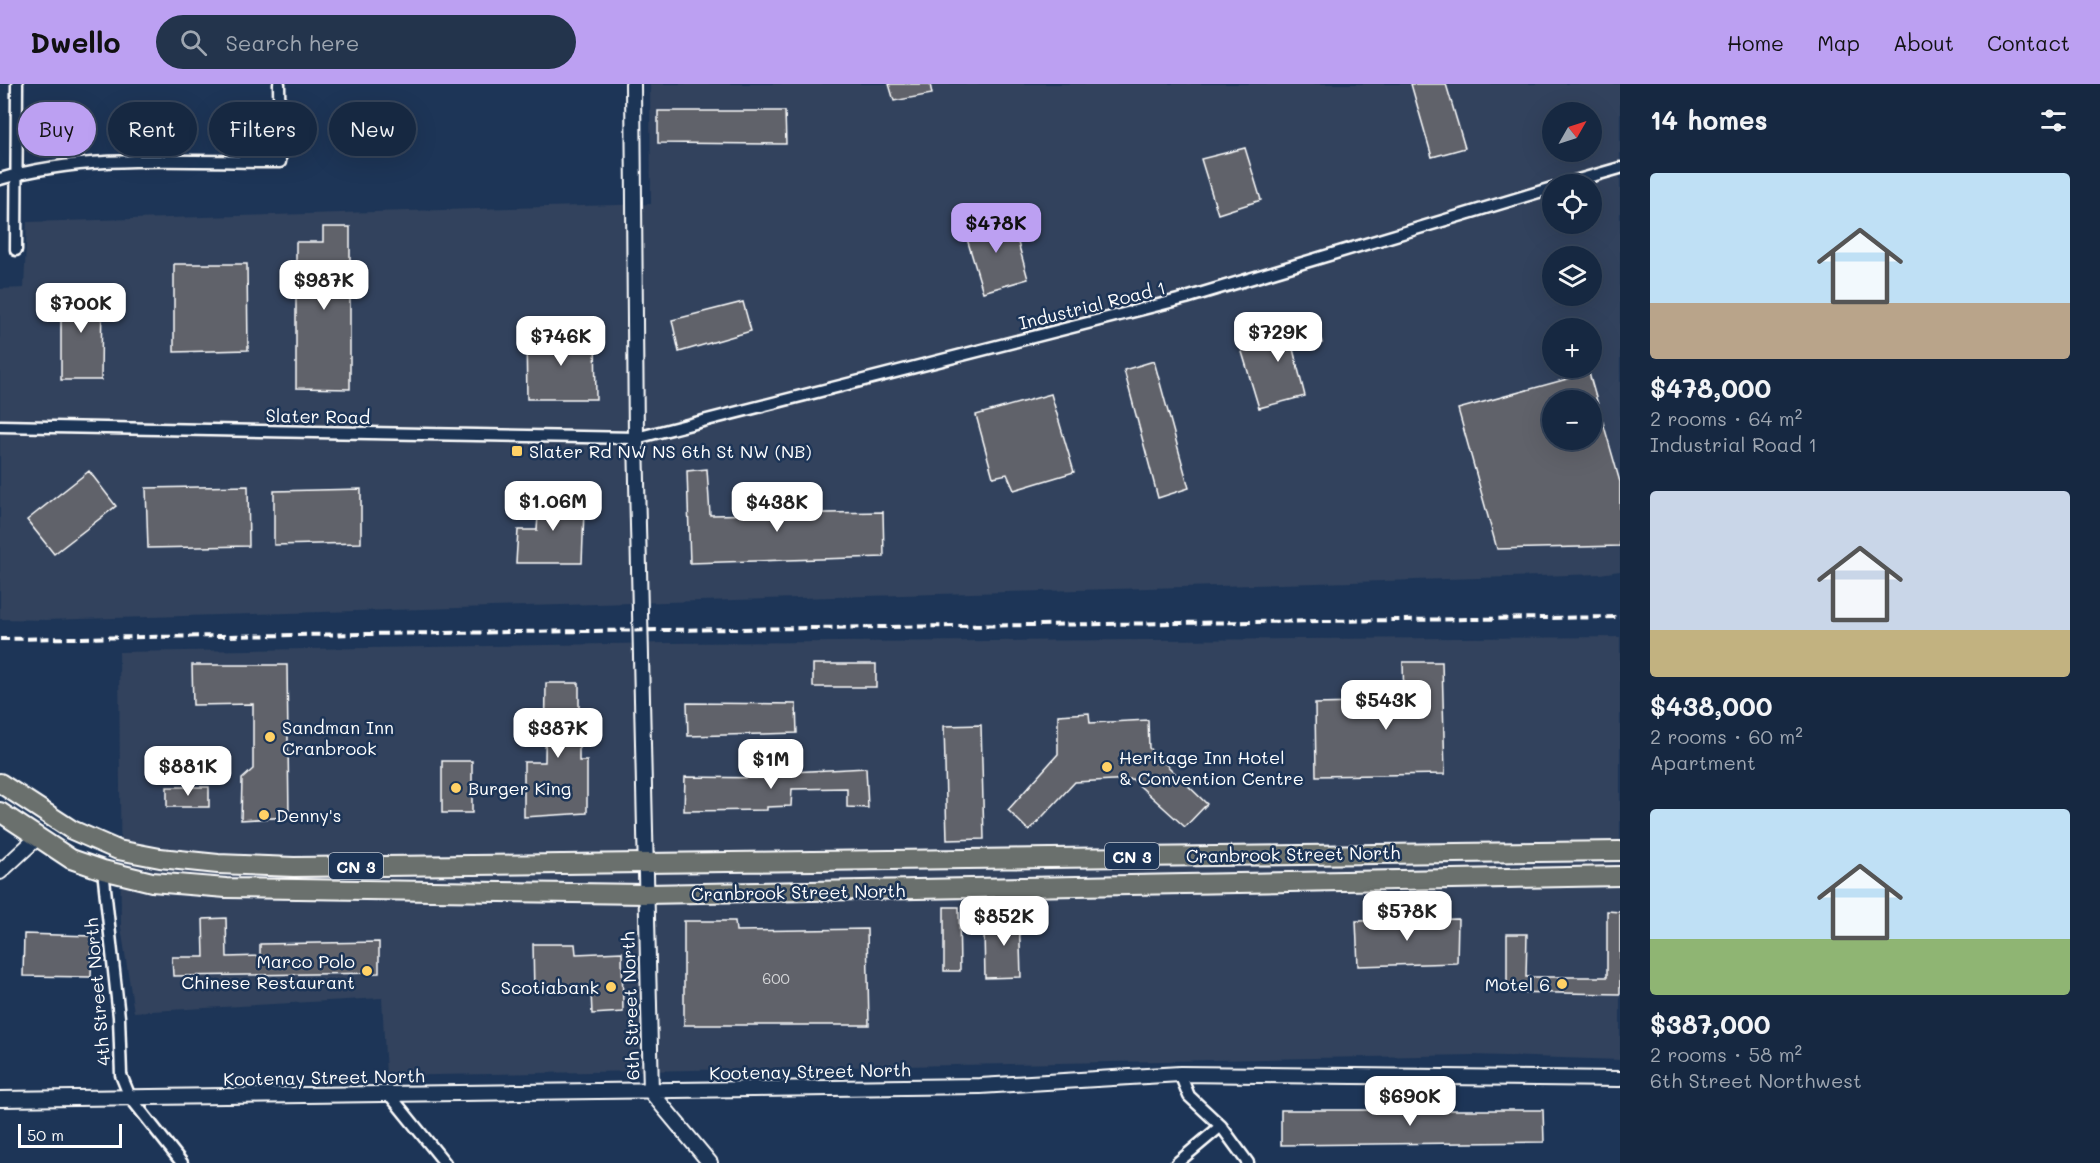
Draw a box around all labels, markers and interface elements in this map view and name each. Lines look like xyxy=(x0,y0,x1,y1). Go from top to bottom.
search box xyxy=(156,15,576,69)
text: Dwello xyxy=(30,24,120,60)
icon: search xyxy=(177,26,210,59)
text: Search here xyxy=(225,28,359,57)
text: Home xyxy=(1727,29,1784,56)
text: Map xyxy=(1817,29,1860,56)
text: About xyxy=(1893,29,1954,56)
text: Contact xyxy=(1987,29,2070,56)
chip: Buy xyxy=(18,102,96,156)
chip: Rent xyxy=(108,102,197,156)
chip: Filters xyxy=(209,102,317,156)
chip: New xyxy=(329,102,416,156)
north arrow xyxy=(1542,102,1602,162)
map controls xyxy=(1542,102,1602,450)
text: 14 homes xyxy=(1650,103,1768,137)
icon: filters xyxy=(2037,104,2070,137)
button: locate xyxy=(1542,174,1602,234)
pin: $478K xyxy=(954,203,1038,254)
text: $478K xyxy=(965,209,1027,235)
icon: home xyxy=(1806,212,1914,320)
button: layers xyxy=(1542,246,1602,306)
pin: $987K xyxy=(282,260,366,311)
text: $987K xyxy=(293,266,355,292)
street label: Industrial Road 1 xyxy=(1016,275,1168,335)
pin: $700K xyxy=(39,283,123,334)
text: $700K xyxy=(50,289,112,315)
pin: $729K xyxy=(1236,312,1320,363)
pin: $746K xyxy=(519,316,603,367)
text: $729K xyxy=(1248,318,1308,344)
button: + xyxy=(1542,318,1602,378)
text: $746K xyxy=(530,322,592,348)
text: $478,000 xyxy=(1650,371,1771,405)
button: − xyxy=(1542,390,1602,450)
street label: Slater Road xyxy=(266,403,370,429)
text: 2 rooms · 64 m² xyxy=(1650,405,1802,431)
text: Industrial Road 1 xyxy=(1650,431,1817,457)
place label: Slater Rd NW NS 6th St NW (NB) xyxy=(529,439,812,463)
marker: Slater Rd NW NS 6th St NW (NB) xyxy=(510,444,524,458)
pin: $1.06M xyxy=(504,481,602,532)
pin: $438K xyxy=(735,482,819,533)
text: $1.06M xyxy=(519,487,587,513)
text: $438K xyxy=(746,488,808,514)
icon: home xyxy=(1806,530,1914,638)
pin: $543K xyxy=(1344,680,1428,731)
text: $543K xyxy=(1355,686,1417,712)
text: $438,000 xyxy=(1650,689,1772,723)
pin: $387K xyxy=(516,708,600,759)
text: $387K xyxy=(527,714,589,740)
place label: Sandman Inn Cranbrook xyxy=(282,715,394,760)
text: 2 rooms · 60 m² xyxy=(1650,723,1803,749)
marker: Sandman Inn Cranbrook xyxy=(263,730,277,744)
pin: $1M xyxy=(742,739,800,790)
text: $1M xyxy=(752,745,790,771)
place label: Heritage Inn Hotel & Convention Centre xyxy=(1119,745,1304,790)
pin: $881K xyxy=(146,746,230,797)
text: Apartment xyxy=(1650,749,1756,775)
text: $881K xyxy=(158,752,218,778)
marker: Heritage Inn Hotel & Convention Centre xyxy=(1100,760,1114,774)
place label: Burger King xyxy=(468,776,571,800)
marker: Burger King xyxy=(449,781,463,795)
place label: Denny's xyxy=(276,803,342,827)
marker: Denny's xyxy=(257,808,271,822)
street label: Cranbrook Street North xyxy=(1186,840,1400,868)
road number: CN 3 xyxy=(1105,843,1159,869)
icon: home xyxy=(1806,848,1914,956)
road number: CN 3 xyxy=(329,853,383,879)
street label: Cranbrook Street North xyxy=(691,878,905,906)
pin: $578K xyxy=(1365,891,1449,942)
pin: $852K xyxy=(962,896,1046,947)
text: $578K xyxy=(1377,897,1437,923)
text: $852K xyxy=(974,902,1034,928)
street label: 4th Street North xyxy=(79,917,115,1067)
street label: 6th Street North xyxy=(615,931,645,1081)
place label: Marco Polo Chinese Restaurant xyxy=(181,949,355,994)
marker: Marco Polo Chinese Restaurant xyxy=(360,964,374,978)
house number: 600 xyxy=(762,968,790,988)
place label: Motel 6 xyxy=(1485,972,1550,996)
place label: Scotiabank xyxy=(501,975,599,999)
marker: Motel 6 xyxy=(1555,977,1569,991)
marker: Scotiabank xyxy=(604,980,618,994)
text: $387,000 xyxy=(1650,1007,1770,1041)
text: 2 rooms · 58 m² xyxy=(1650,1041,1802,1067)
street label: Kootenay Street North xyxy=(709,1057,911,1085)
street label: Kootenay Street North xyxy=(223,1063,425,1091)
text: 6th Street Northwest xyxy=(1650,1067,1862,1093)
pin: $690K xyxy=(1368,1076,1452,1127)
text: $690K xyxy=(1379,1082,1441,1108)
scale bar xyxy=(18,1121,122,1148)
text: 50 m xyxy=(27,1124,64,1145)

